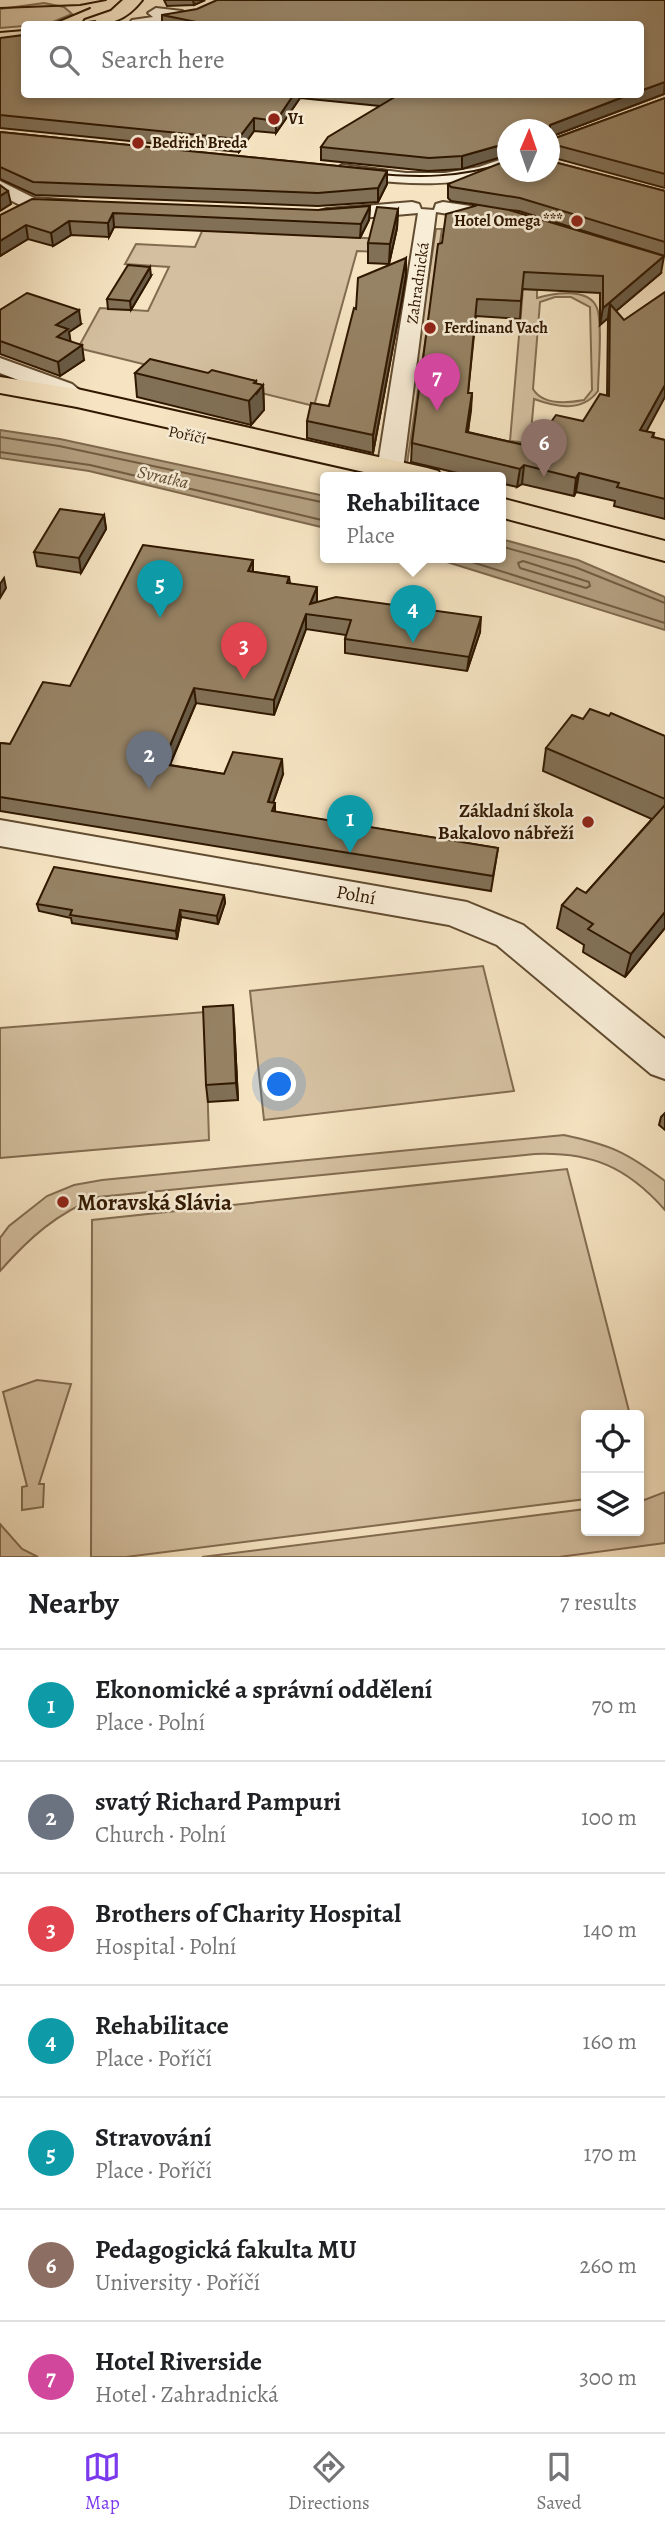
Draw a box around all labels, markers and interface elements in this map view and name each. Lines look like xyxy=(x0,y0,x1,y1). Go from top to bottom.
search box xyxy=(21,21,644,98)
icon: search xyxy=(45,41,83,79)
text: Search here xyxy=(101,42,225,77)
place label: V1 xyxy=(287,108,304,130)
marker: V1 xyxy=(266,111,282,127)
north arrow xyxy=(497,119,560,182)
place label: Bedřich Breda xyxy=(152,132,248,154)
marker: Bedřich Breda xyxy=(130,135,146,151)
place label: Hotel Omega *** xyxy=(454,210,563,232)
marker: Hotel Omega *** xyxy=(569,213,585,229)
street label: Zahradnická xyxy=(401,240,435,325)
place label: Ferdinand Vach xyxy=(444,317,548,339)
marker: Ferdinand Vach xyxy=(422,320,438,336)
pin: 7 xyxy=(414,353,460,411)
pin: 6 xyxy=(521,419,567,477)
street label: Poříčí xyxy=(166,420,208,450)
water label: Svratka xyxy=(135,459,191,495)
popup xyxy=(320,472,506,563)
text: Rehabilitace xyxy=(346,485,480,520)
text: Place xyxy=(346,520,395,551)
pin: 5 xyxy=(137,560,183,618)
pin: 4 xyxy=(390,585,436,643)
pin: 3 xyxy=(221,622,267,680)
pin: 2 xyxy=(126,731,172,789)
pin: 1 xyxy=(327,795,373,853)
place label: Základní škola Bakalovo nábřeží xyxy=(438,798,575,846)
marker: Základní škola Bakalovo nábřeží xyxy=(580,814,596,830)
street label: Polní xyxy=(334,879,378,911)
your location xyxy=(262,1067,296,1101)
place label: Moravská Slávia xyxy=(77,1187,232,1218)
marker: Moravská Slávia xyxy=(55,1194,71,1210)
map controls xyxy=(581,1410,644,1536)
button: locate xyxy=(581,1410,644,1473)
button: layers xyxy=(581,1473,644,1536)
text: Nearby xyxy=(28,1583,119,1623)
text: 7 results xyxy=(560,1587,637,1618)
text: Ekonomické a správní oddělení xyxy=(95,1672,432,1707)
text: 1 xyxy=(47,1690,55,1721)
text: 70 m xyxy=(591,1690,637,1721)
text: Place · Polní xyxy=(95,1707,205,1738)
text: svatý Richard Pampuri xyxy=(95,1784,341,1819)
text: 2 xyxy=(45,1802,57,1833)
text: 100 m xyxy=(581,1802,637,1833)
text: Church · Polní xyxy=(95,1819,226,1850)
text: Brothers of Charity Hospital xyxy=(95,1896,401,1931)
text: 3 xyxy=(46,1914,56,1945)
text: 140 m xyxy=(583,1914,637,1945)
text: Hospital · Polní xyxy=(95,1931,237,1962)
text: Rehabilitace xyxy=(95,2008,229,2043)
text: 4 xyxy=(46,2026,56,2057)
text: 160 m xyxy=(583,2026,637,2057)
text: Place · Poříčí xyxy=(95,2043,212,2074)
text: Stravování xyxy=(95,2120,212,2155)
text: 5 xyxy=(46,2138,56,2169)
text: 170 m xyxy=(584,2138,637,2169)
text: Place · Poříčí xyxy=(95,2155,212,2186)
text: Pedagogická fakulta MU xyxy=(95,2232,357,2267)
text: 6 xyxy=(46,2250,56,2281)
text: 260 m xyxy=(579,2250,637,2281)
text: University · Poříčí xyxy=(95,2267,260,2298)
text: Hotel Riverside xyxy=(95,2344,262,2379)
text: 7 xyxy=(46,2362,56,2393)
text: 300 m xyxy=(579,2362,637,2393)
text: Hotel · Zahradnická xyxy=(95,2379,279,2410)
tab: Map xyxy=(83,2448,121,2516)
tab: Directions xyxy=(288,2448,370,2516)
tab: Saved xyxy=(537,2448,582,2516)

